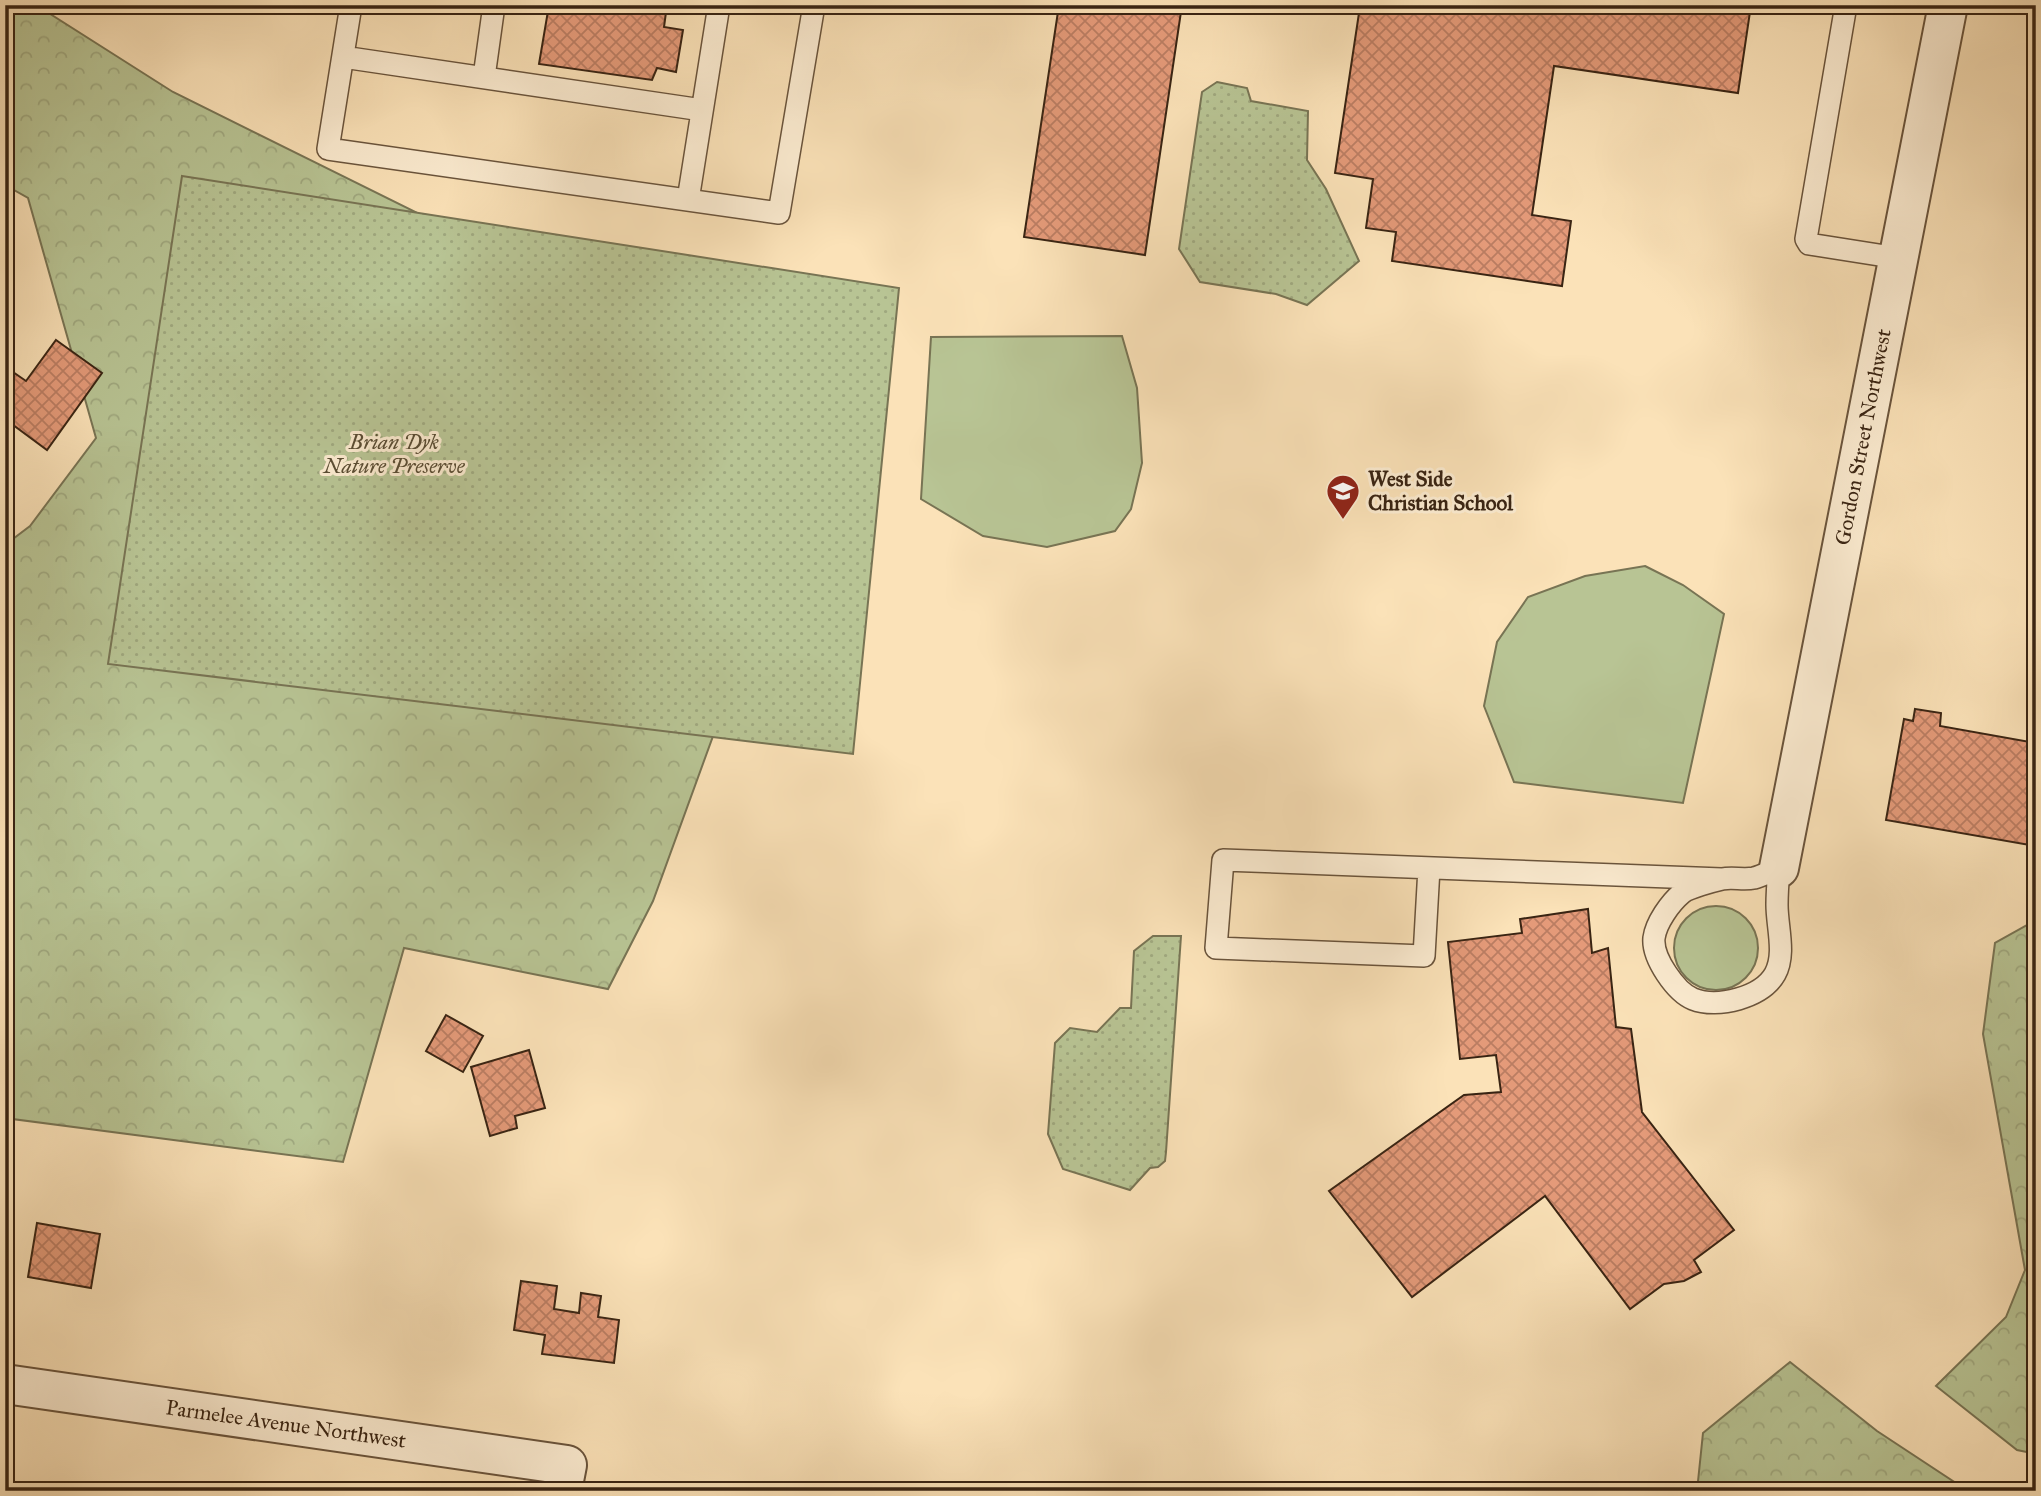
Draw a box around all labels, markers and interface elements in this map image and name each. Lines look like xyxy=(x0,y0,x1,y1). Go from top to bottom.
street label: Gordon Street Northwest xyxy=(1829,326,1897,547)
park label: Brian Dyk Nature Preserve xyxy=(323,429,466,479)
place label: West Side Christian School xyxy=(1368,466,1514,516)
school or university icon: West Side Christian School xyxy=(1324,472,1362,521)
street label: Parmelee Avenue Northwest xyxy=(164,1394,408,1454)

